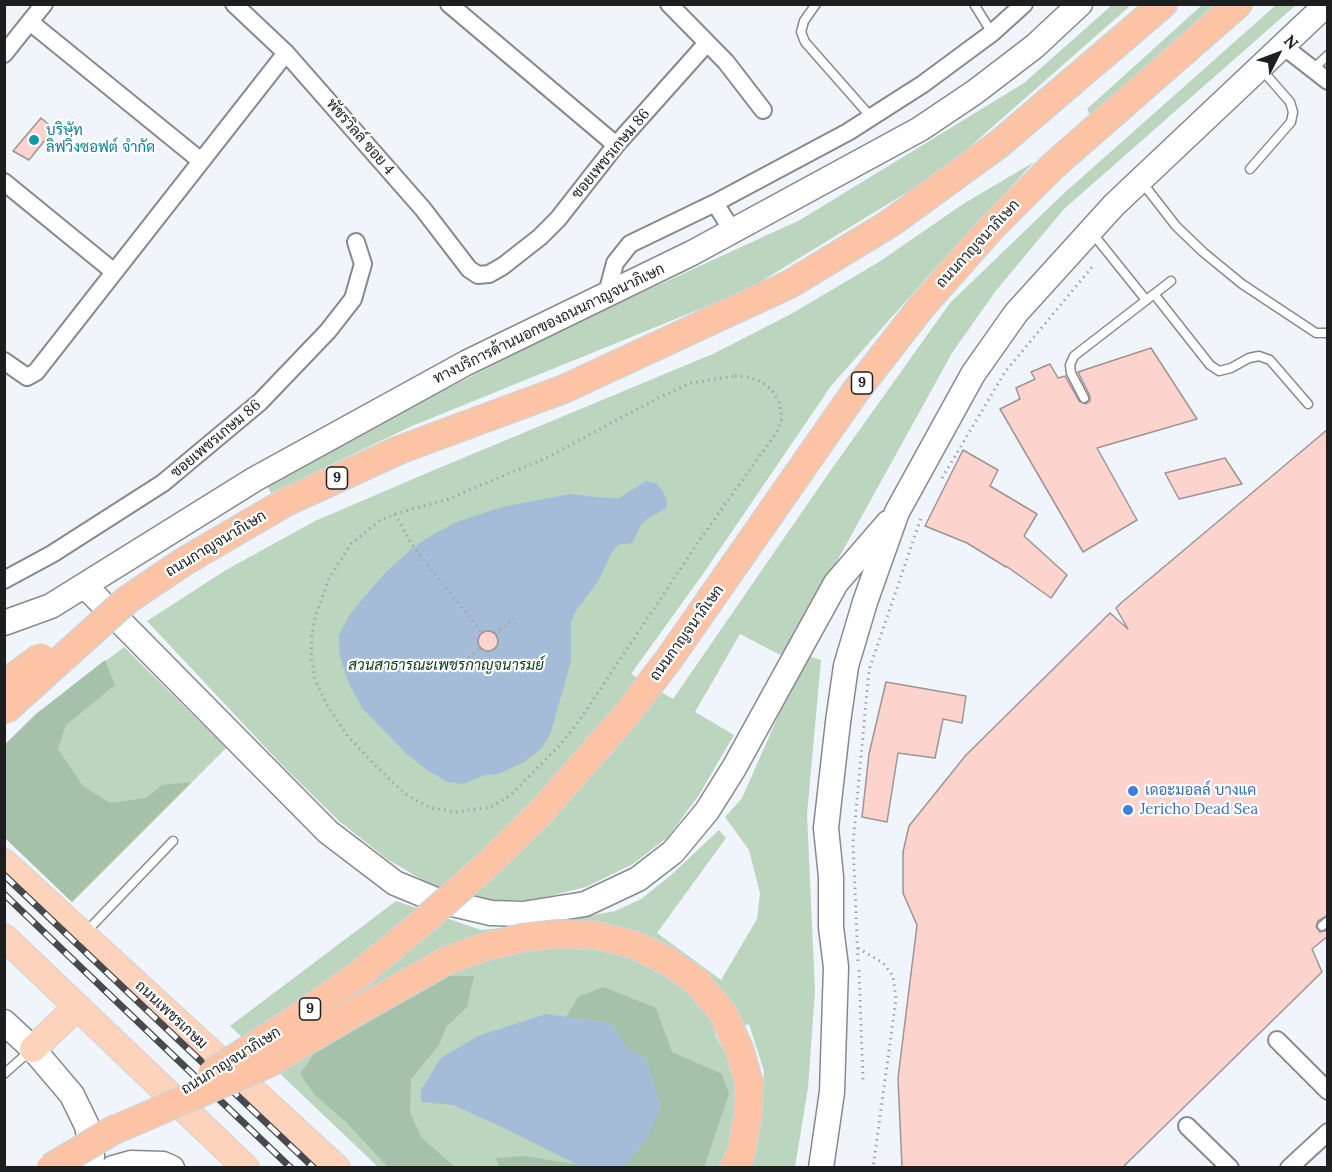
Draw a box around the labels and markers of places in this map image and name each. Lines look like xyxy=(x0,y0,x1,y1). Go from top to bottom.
place label: บริษัท ลิฟวิ่งซอฟต์ จำกัด xyxy=(46,122,155,157)
marker: บริษัท ลิฟวิ่งซอฟต์ จำกัด xyxy=(27,133,41,147)
place label: เดอะมอลล์ บางแค xyxy=(1145,782,1256,800)
marker: เดอะมอลล์ บางแค xyxy=(1126,784,1140,798)
place label: Jericho Dead Sea xyxy=(1140,801,1258,819)
marker: Jericho Dead Sea xyxy=(1121,803,1135,817)

